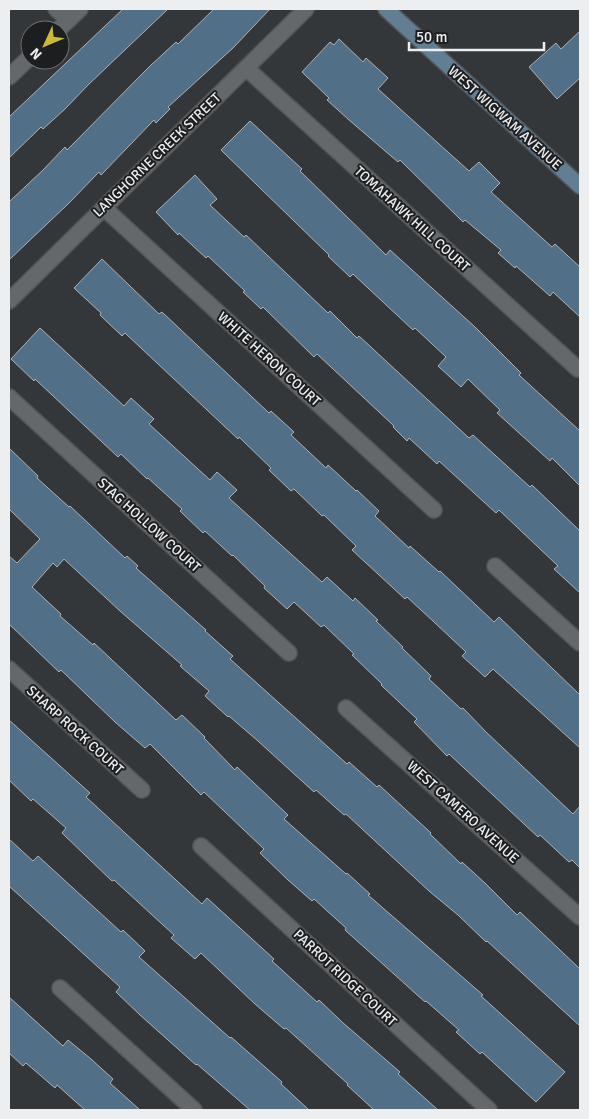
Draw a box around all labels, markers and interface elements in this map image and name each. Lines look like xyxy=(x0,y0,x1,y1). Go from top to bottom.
north arrow xyxy=(20,20,70,70)
scale bar xyxy=(409,20,544,52)
text: 50 m xyxy=(416,28,447,46)
text: N xyxy=(27,44,46,63)
street label: WEST WIGWAM AVENUE xyxy=(445,62,565,174)
street label: LANGHORNE CREEK STREET xyxy=(89,89,225,221)
street label: TOMAHAWK HILL COURT xyxy=(351,163,473,275)
street label: WHITE HERON COURT xyxy=(214,308,324,410)
street label: STAG HOLLOW COURT xyxy=(94,474,204,576)
street label: SHARP ROCK COURT xyxy=(23,682,127,778)
street label: WEST CAMERO AVENUE xyxy=(404,757,522,867)
street label: PARROT RIDGE COURT xyxy=(290,926,400,1030)

